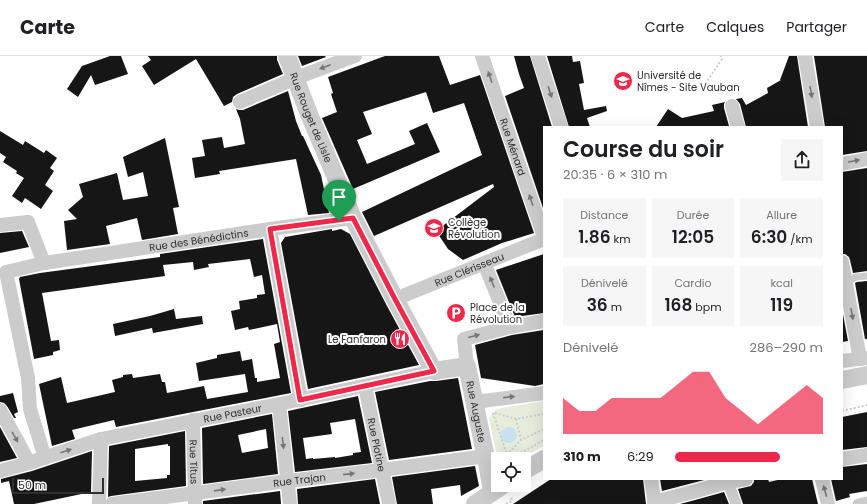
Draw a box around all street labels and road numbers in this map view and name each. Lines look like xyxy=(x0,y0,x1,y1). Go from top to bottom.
street label: Rue Rouget de Lisle xyxy=(286,70,336,165)
street label: Rue Ménard xyxy=(496,116,529,178)
street label: Rue des Bénédictins xyxy=(148,225,249,255)
street label: Rue Clérisseau xyxy=(432,249,506,290)
street label: Rue Auguste xyxy=(462,379,490,444)
street label: Rue Pasteur xyxy=(202,401,263,427)
street label: Rue Plotine xyxy=(364,417,389,473)
street label: Rue Titus xyxy=(185,440,202,484)
street label: Rue Trajan xyxy=(272,470,327,491)

